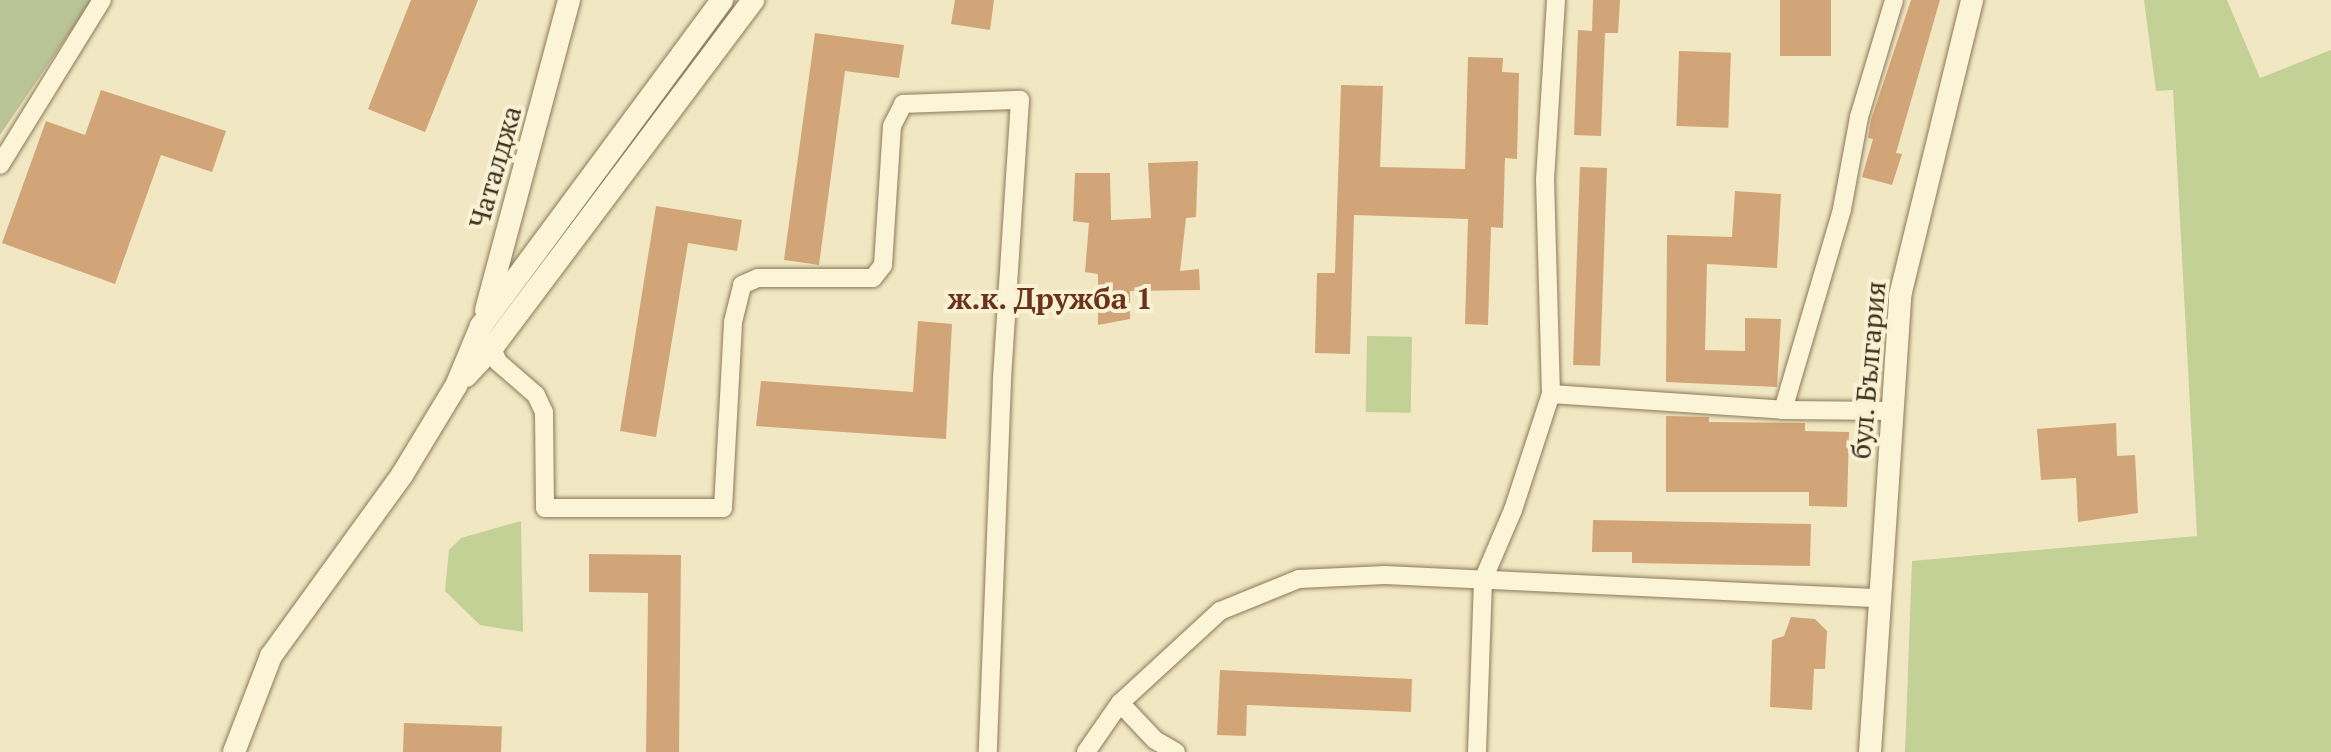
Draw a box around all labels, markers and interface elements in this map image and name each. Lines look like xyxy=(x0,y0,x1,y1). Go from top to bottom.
street label: Чаталджа xyxy=(462,102,528,232)
street label: бул. България xyxy=(1843,279,1893,461)
district label: ж.к. Дружба 1 xyxy=(947,280,1153,316)

